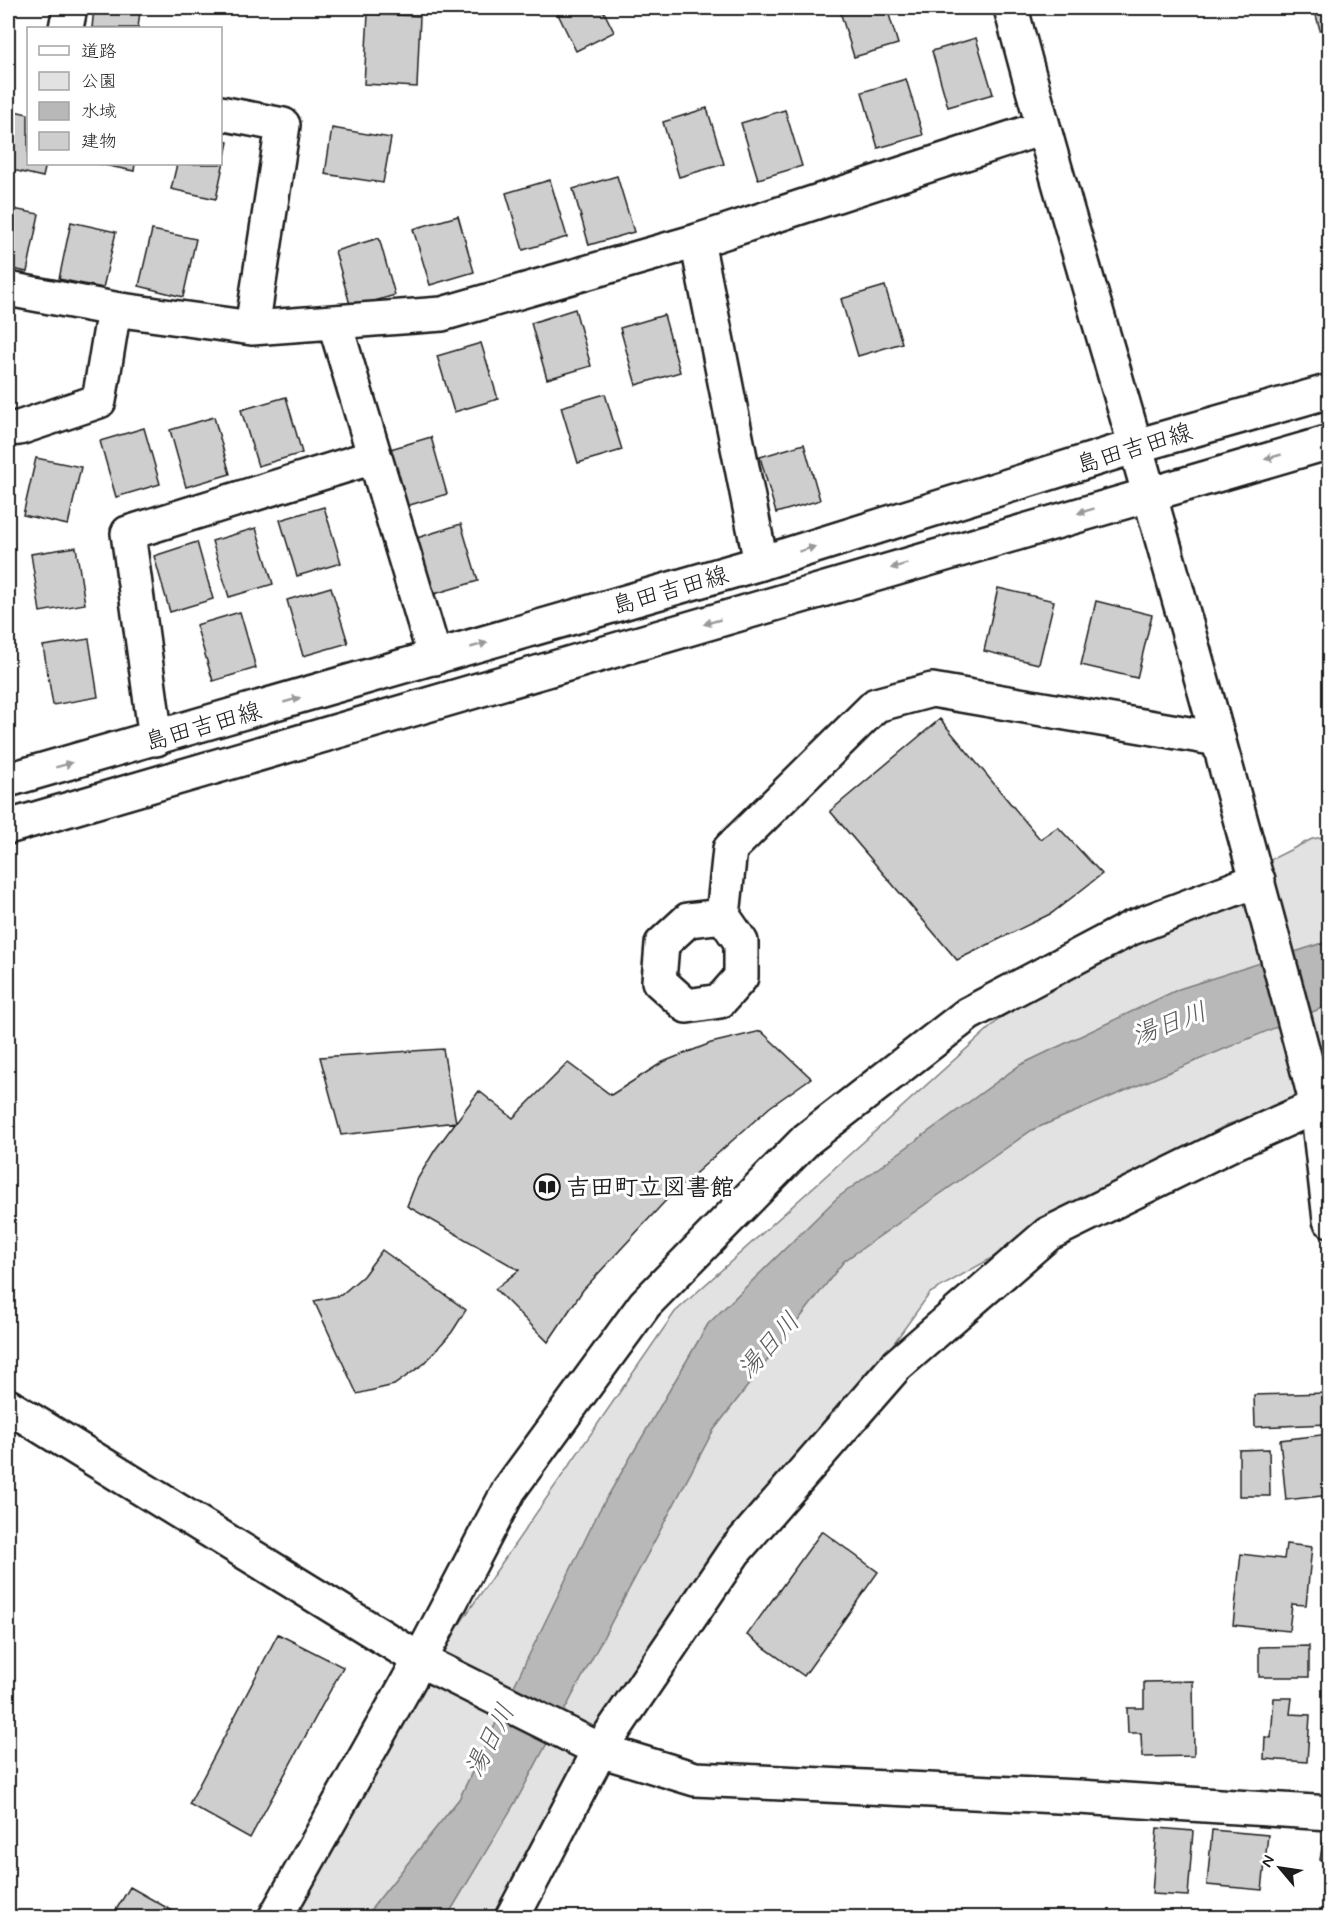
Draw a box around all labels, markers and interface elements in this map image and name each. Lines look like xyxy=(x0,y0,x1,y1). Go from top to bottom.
legend xyxy=(27,27,222,165)
text: 道路 xyxy=(81,40,117,64)
text: 公園 xyxy=(81,70,117,94)
text: 水域 xyxy=(81,100,117,124)
text: 建物 xyxy=(81,130,117,154)
street label: 島田吉田線 xyxy=(1073,417,1196,482)
one-way arrow xyxy=(1264,453,1282,462)
one-way arrow xyxy=(1077,507,1095,516)
one-way arrow xyxy=(798,544,816,553)
street label: 島田吉田線 xyxy=(608,560,732,623)
one-way arrow xyxy=(890,562,908,571)
one-way arrow xyxy=(703,617,721,627)
one-way arrow xyxy=(470,640,488,649)
one-way arrow xyxy=(283,695,301,704)
street label: 島田吉田線 xyxy=(141,696,265,759)
one-way arrow xyxy=(55,760,73,769)
water label: 湯日川 xyxy=(1127,996,1212,1054)
library icon: 吉田町立図書館 xyxy=(532,1172,562,1202)
place label: 吉田町立図書館 xyxy=(566,1173,734,1204)
water label: 湯日川 xyxy=(731,1306,808,1387)
water label: 湯日川 xyxy=(458,1698,524,1783)
north arrow xyxy=(1250,1838,1310,1898)
text: N xyxy=(1256,1852,1280,1871)

